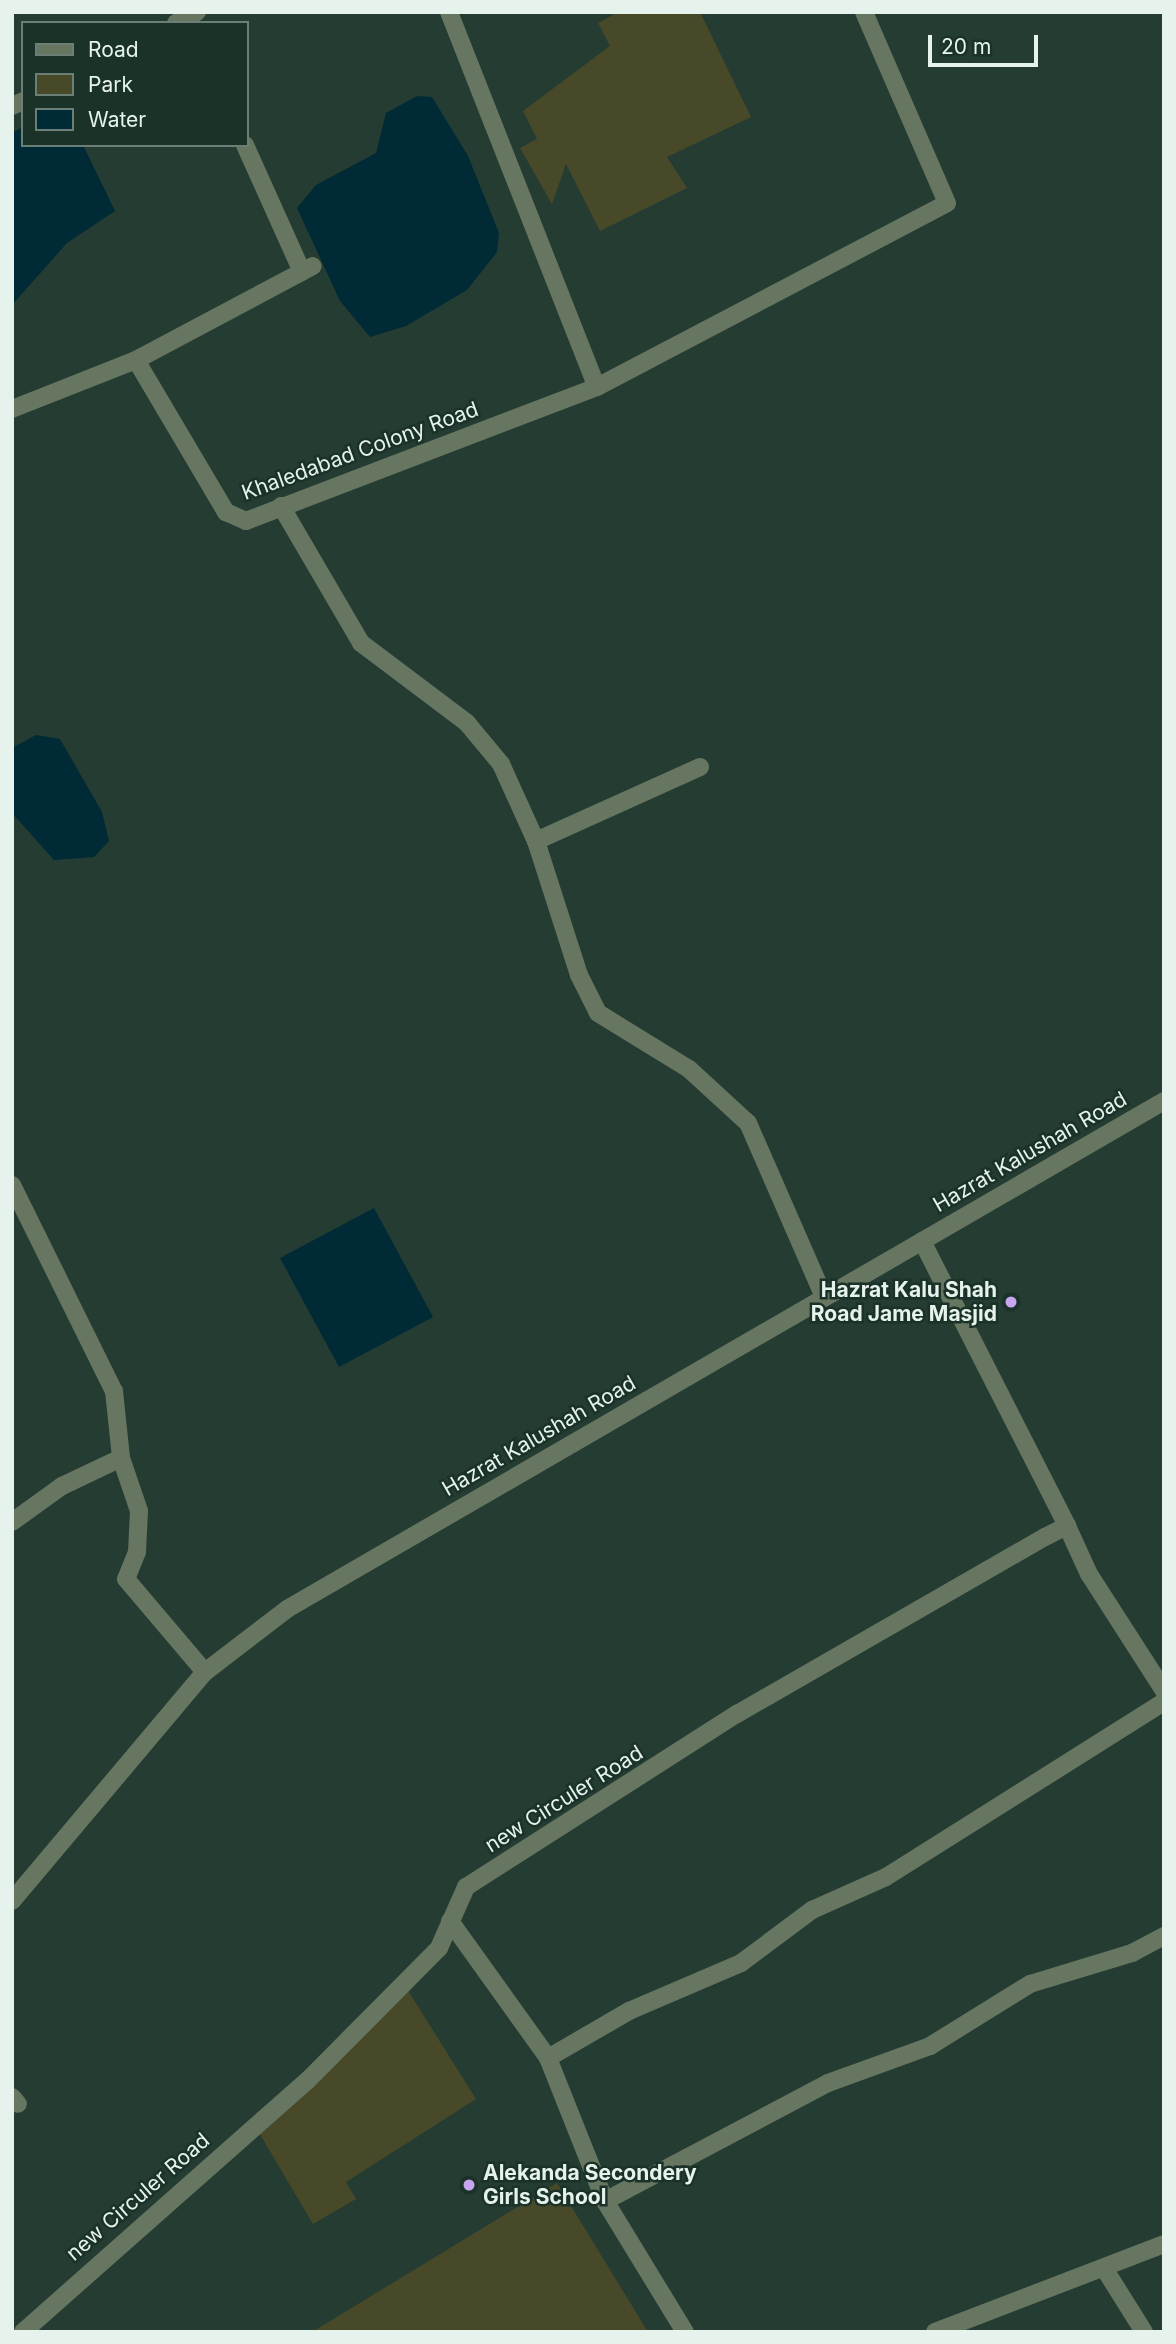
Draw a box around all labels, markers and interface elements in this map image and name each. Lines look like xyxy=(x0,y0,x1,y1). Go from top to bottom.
legend xyxy=(21,21,248,147)
scale bar xyxy=(931,21,1041,65)
text: 20 m xyxy=(941,34,991,59)
text: Road xyxy=(88,37,139,62)
text: Park xyxy=(88,72,133,97)
text: Water xyxy=(88,107,146,132)
street label: Khaledabad Colony Road xyxy=(238,396,482,506)
street label: Hazrat Kalushah Road xyxy=(929,1086,1131,1218)
place label: Hazrat Kalu Shah Road Jame Masjid xyxy=(811,1277,997,1327)
marker: Hazrat Kalu Shah Road Jame Masjid xyxy=(1003,1294,1019,1310)
street label: Hazrat Kalushah Road xyxy=(438,1370,640,1502)
street label: new Circuler Road xyxy=(480,1740,648,1858)
street label: new Circuler Road xyxy=(61,2128,215,2266)
place label: Alekanda Secondery Girls School xyxy=(483,2160,697,2210)
marker: Alekanda Secondery Girls School xyxy=(461,2177,477,2193)

